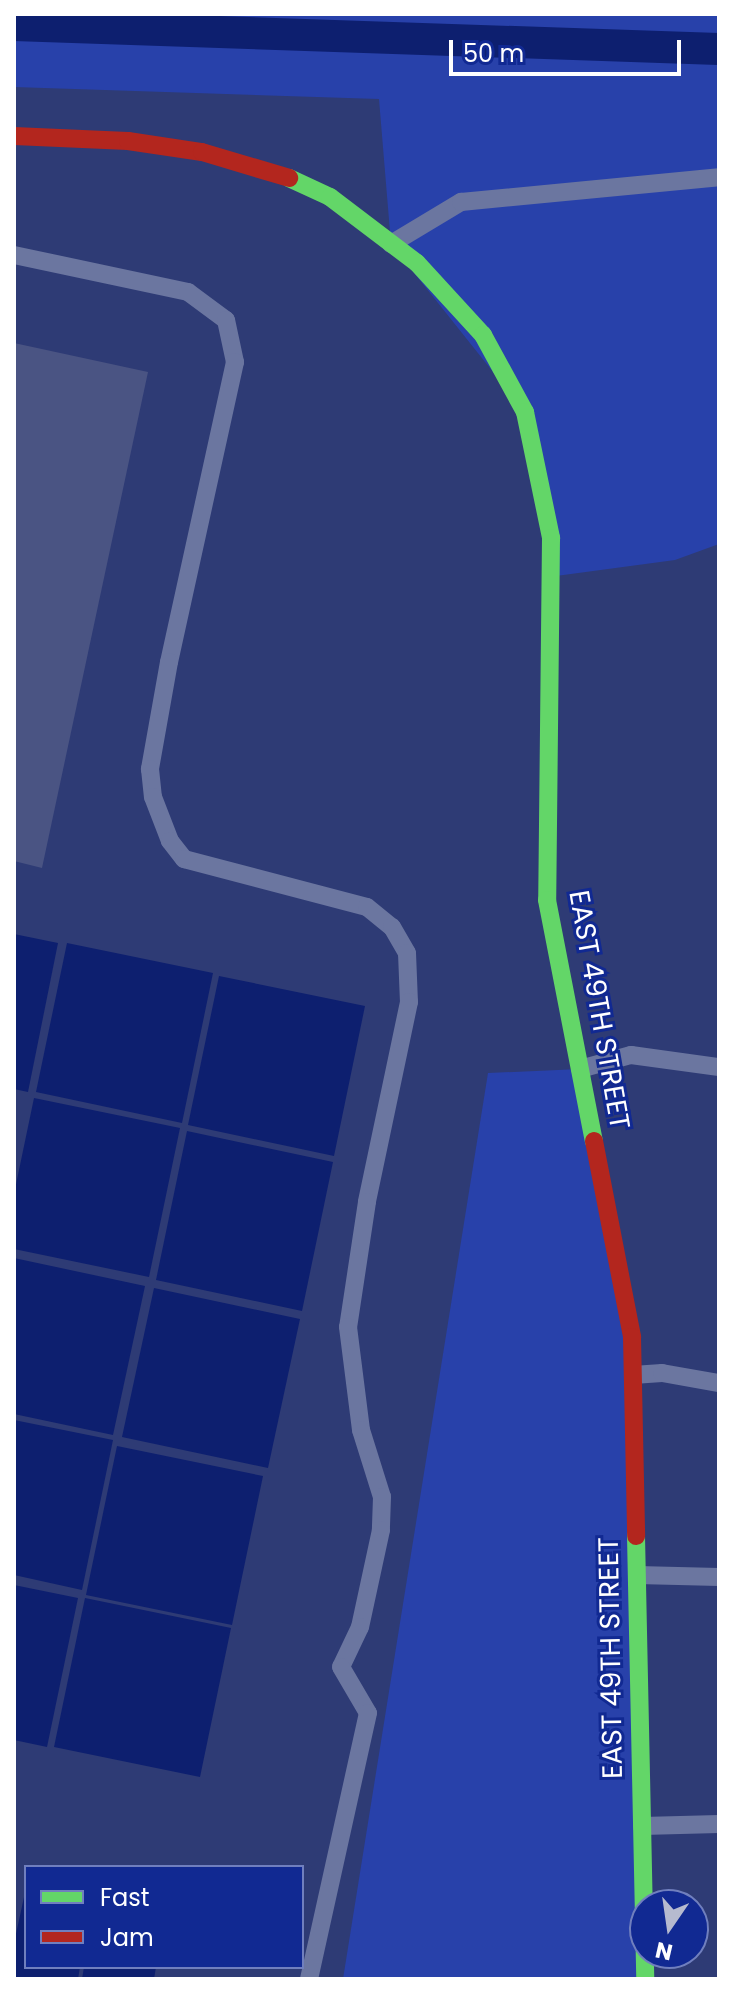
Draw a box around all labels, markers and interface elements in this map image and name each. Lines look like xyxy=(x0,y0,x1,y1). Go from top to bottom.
scale bar xyxy=(453,24,685,74)
text: 50 m xyxy=(463,37,524,70)
street label: EAST 49TH STREET xyxy=(561,888,637,1132)
street label: EAST 49TH STREET xyxy=(592,1537,630,1779)
legend xyxy=(24,1865,304,1969)
text: Fast xyxy=(100,1881,150,1914)
north arrow xyxy=(629,1889,709,1969)
text: Jam xyxy=(100,1921,154,1954)
text: N xyxy=(652,1934,675,1968)

